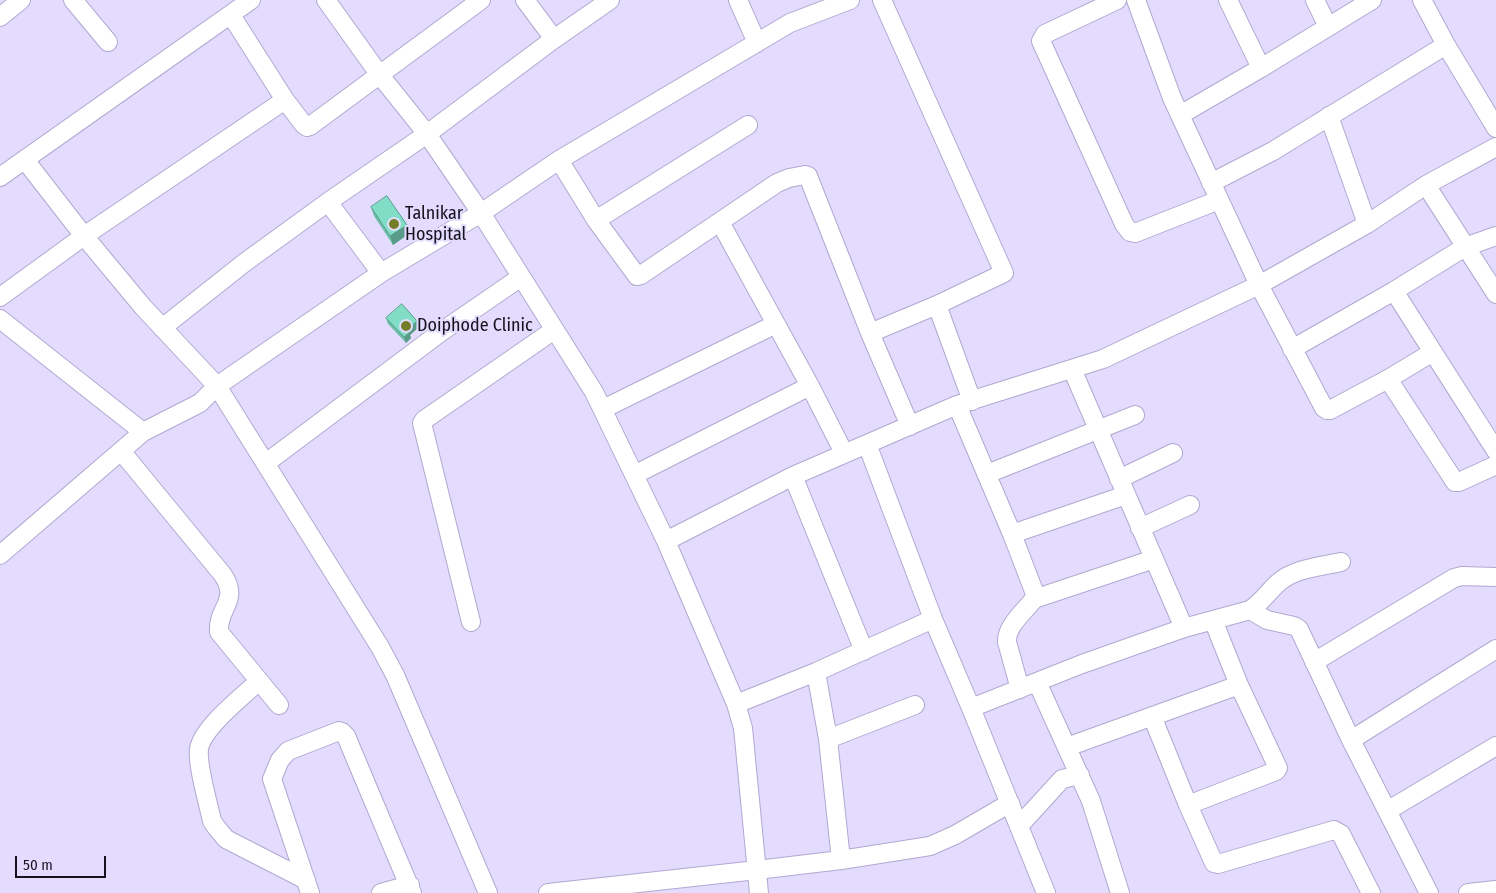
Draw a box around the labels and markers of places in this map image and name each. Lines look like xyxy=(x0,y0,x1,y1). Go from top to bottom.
place label: Talnikar Hospital xyxy=(405,203,466,245)
marker: Talnikar Hospital xyxy=(387,217,401,231)
place label: Doiphode Clinic xyxy=(417,315,533,337)
marker: Doiphode Clinic xyxy=(399,319,413,333)

